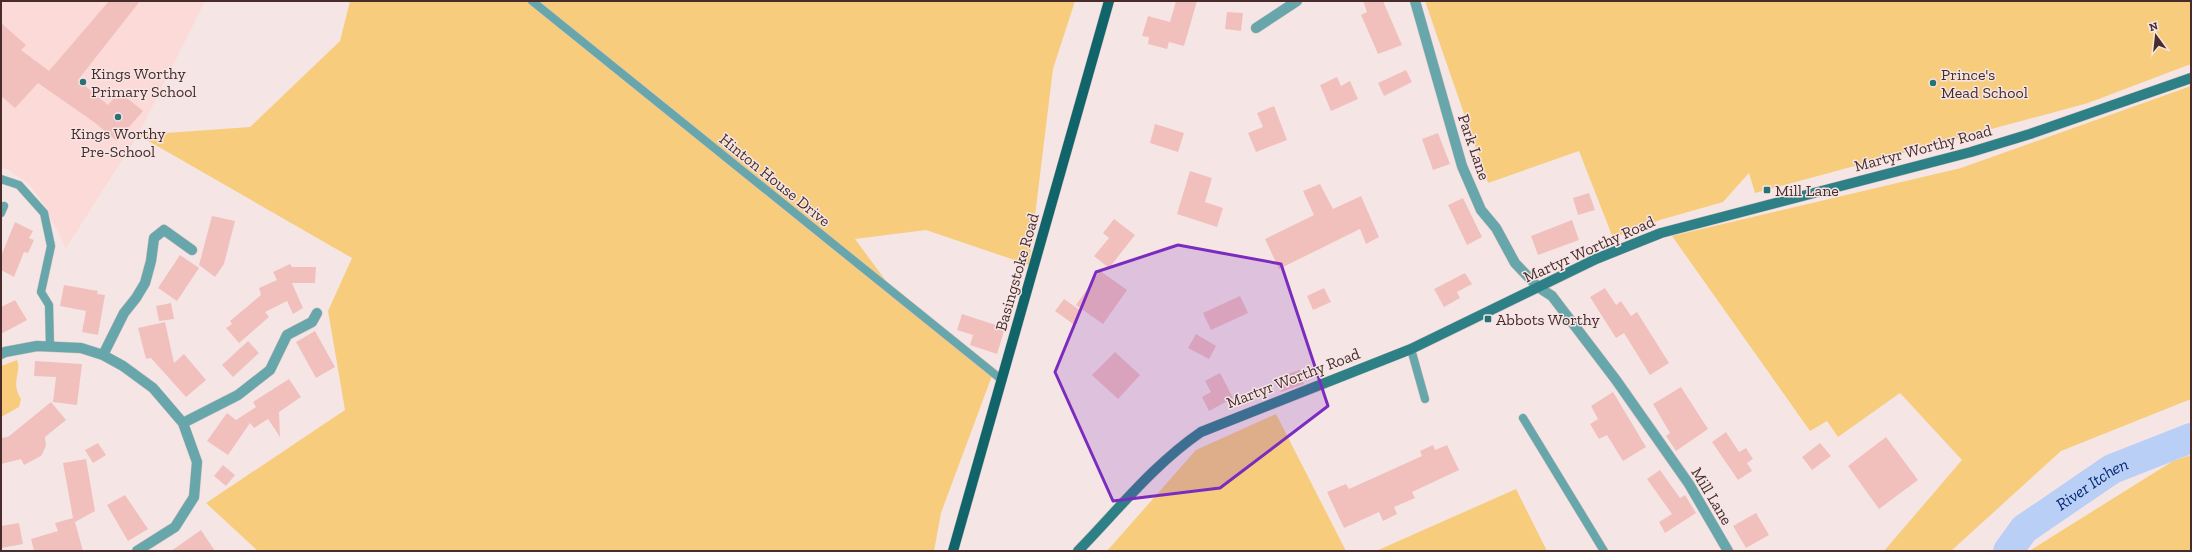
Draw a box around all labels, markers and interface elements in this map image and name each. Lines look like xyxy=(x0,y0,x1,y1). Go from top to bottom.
north arrow xyxy=(2136,16,2176,56)
text: N xyxy=(2148,19,2160,34)
place label: Kings Worthy Primary School xyxy=(91,64,197,101)
place label: Prince's Mead School xyxy=(1941,65,2028,102)
marker: Kings Worthy Primary School xyxy=(78,77,88,87)
marker: Prince's Mead School xyxy=(1928,78,1938,88)
marker: Kings Worthy Pre-School xyxy=(113,112,123,122)
street label: Park Lane xyxy=(1454,112,1494,182)
street label: Martyr Worthy Road xyxy=(1852,120,1994,175)
place label: Kings Worthy Pre-School xyxy=(71,124,166,161)
street label: Hinton House Drive xyxy=(716,129,834,231)
place label: Mill Lane xyxy=(1775,181,1839,200)
marker: Mill Lane xyxy=(1762,185,1772,195)
street label: Basingstoke Road xyxy=(991,211,1043,333)
street label: Martyr Worthy Road xyxy=(1520,211,1658,286)
place label: Abbots Worthy xyxy=(1496,310,1600,329)
marker: Abbots Worthy xyxy=(1483,314,1493,324)
street label: Martyr Worthy Road xyxy=(1224,344,1363,412)
water label: River Itchen xyxy=(2052,454,2131,514)
street label: Mill Lane xyxy=(1687,464,1737,528)

